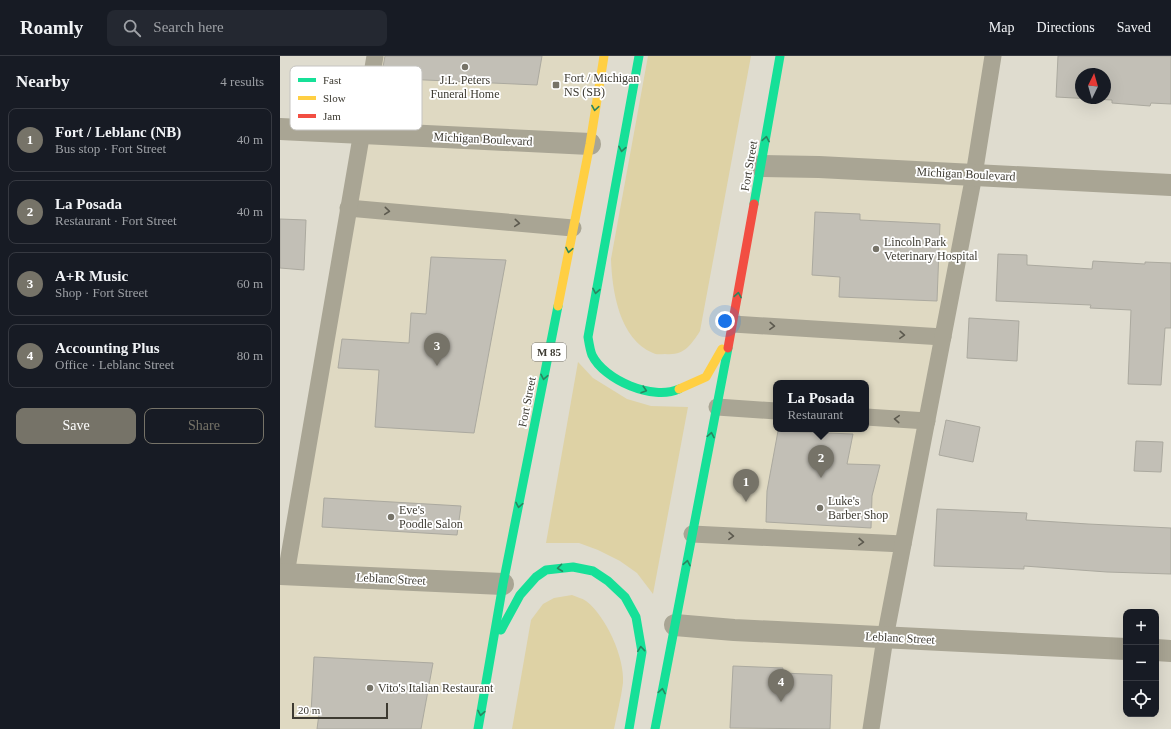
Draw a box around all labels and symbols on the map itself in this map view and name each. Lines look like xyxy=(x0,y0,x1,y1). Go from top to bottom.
marker: J.L. Peters Funeral Home xyxy=(460,62,470,72)
legend xyxy=(290,66,422,130)
north arrow xyxy=(1075,68,1111,104)
place label: Fort / Michigan NS (SB) xyxy=(564,71,639,99)
place label: J.L. Peters Funeral Home xyxy=(431,73,499,101)
text: Fast xyxy=(323,74,341,86)
marker: Fort / Michigan NS (SB) xyxy=(551,80,561,90)
text: Slow xyxy=(323,92,346,104)
one-way arrow xyxy=(592,105,600,111)
text: Jam xyxy=(323,110,341,122)
street label: Michigan Boulevard xyxy=(433,129,533,149)
one-way arrow xyxy=(761,136,770,142)
street label: Fort Street xyxy=(738,139,760,192)
one-way arrow xyxy=(618,146,626,153)
street label: Michigan Boulevard xyxy=(916,164,1016,184)
one-way arrow xyxy=(384,207,390,216)
one-way arrow xyxy=(514,218,520,227)
place label: Lincoln Park Veterinary Hospital xyxy=(884,235,978,263)
marker: Lincoln Park Veterinary Hospital xyxy=(871,244,881,254)
one-way arrow xyxy=(565,247,573,253)
one-way arrow xyxy=(592,288,601,294)
one-way arrow xyxy=(733,292,742,298)
your location xyxy=(715,311,735,331)
one-way arrow xyxy=(769,322,775,330)
one-way arrow xyxy=(899,330,905,339)
pin: 3 xyxy=(424,333,450,366)
road number: M 85 xyxy=(532,343,566,361)
one-way arrow xyxy=(540,374,548,380)
street label: Fort Street xyxy=(515,375,539,428)
one-way arrow xyxy=(641,385,648,394)
one-way arrow xyxy=(894,414,900,423)
one-way arrow xyxy=(707,432,715,438)
pin: 2 xyxy=(808,445,834,478)
pin: 1 xyxy=(733,469,759,502)
place label: Luke's Barber Shop xyxy=(828,494,888,522)
one-way arrow xyxy=(515,502,523,508)
place label: Eve's Poodle Salon xyxy=(399,503,463,531)
marker: Luke's Barber Shop xyxy=(815,503,825,513)
marker: Eve's Poodle Salon xyxy=(386,512,396,522)
one-way arrow xyxy=(728,531,734,540)
one-way arrow xyxy=(858,538,864,547)
one-way arrow xyxy=(682,560,690,566)
one-way arrow xyxy=(557,564,563,573)
street label: Leblanc Street xyxy=(356,570,427,588)
street label: Leblanc Street xyxy=(865,629,936,647)
one-way arrow xyxy=(637,646,646,652)
pin: 4 xyxy=(768,669,794,702)
place label: Vito's Italian Restaurant xyxy=(378,681,494,695)
marker: Vito's Italian Restaurant xyxy=(365,683,375,693)
one-way arrow xyxy=(658,688,666,694)
scale bar xyxy=(292,701,388,720)
one-way arrow xyxy=(477,710,485,716)

